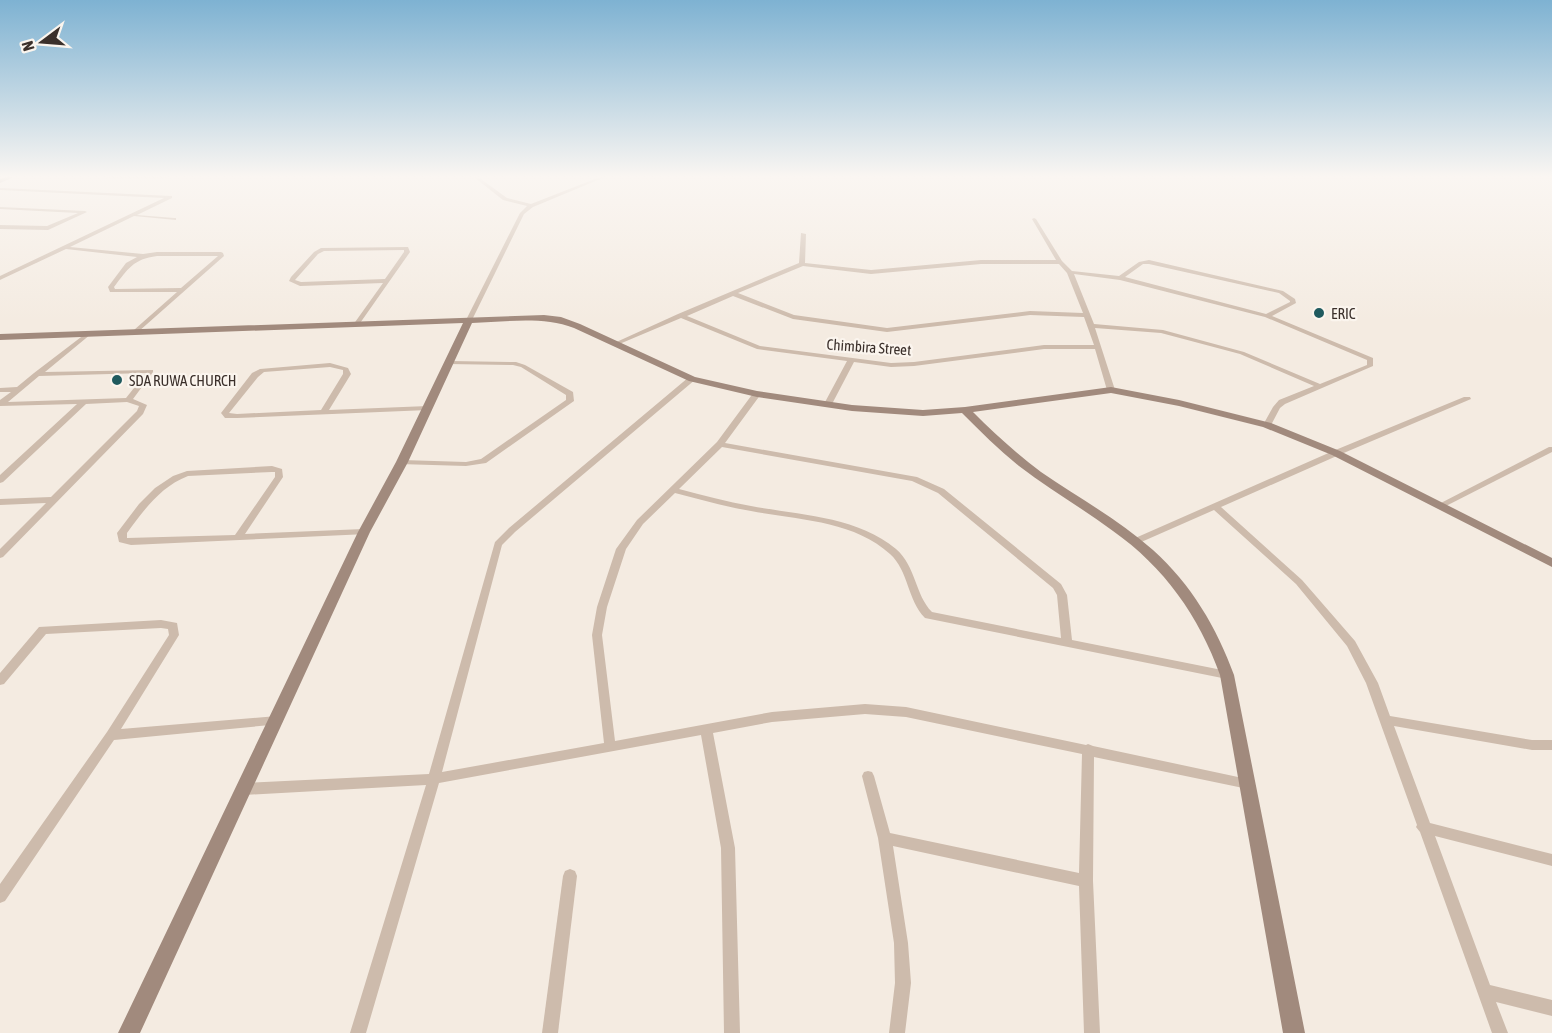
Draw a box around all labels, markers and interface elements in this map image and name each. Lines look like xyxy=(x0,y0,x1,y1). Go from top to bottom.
north arrow xyxy=(12,12,72,72)
text: N xyxy=(18,39,38,53)
place label: ERIC xyxy=(1331,305,1356,322)
marker: ERIC xyxy=(1312,306,1326,320)
street label: Chimbira Street xyxy=(826,336,912,358)
place label: SDA RUWA CHURCH xyxy=(129,372,237,389)
marker: SDA RUWA CHURCH xyxy=(110,373,124,387)

